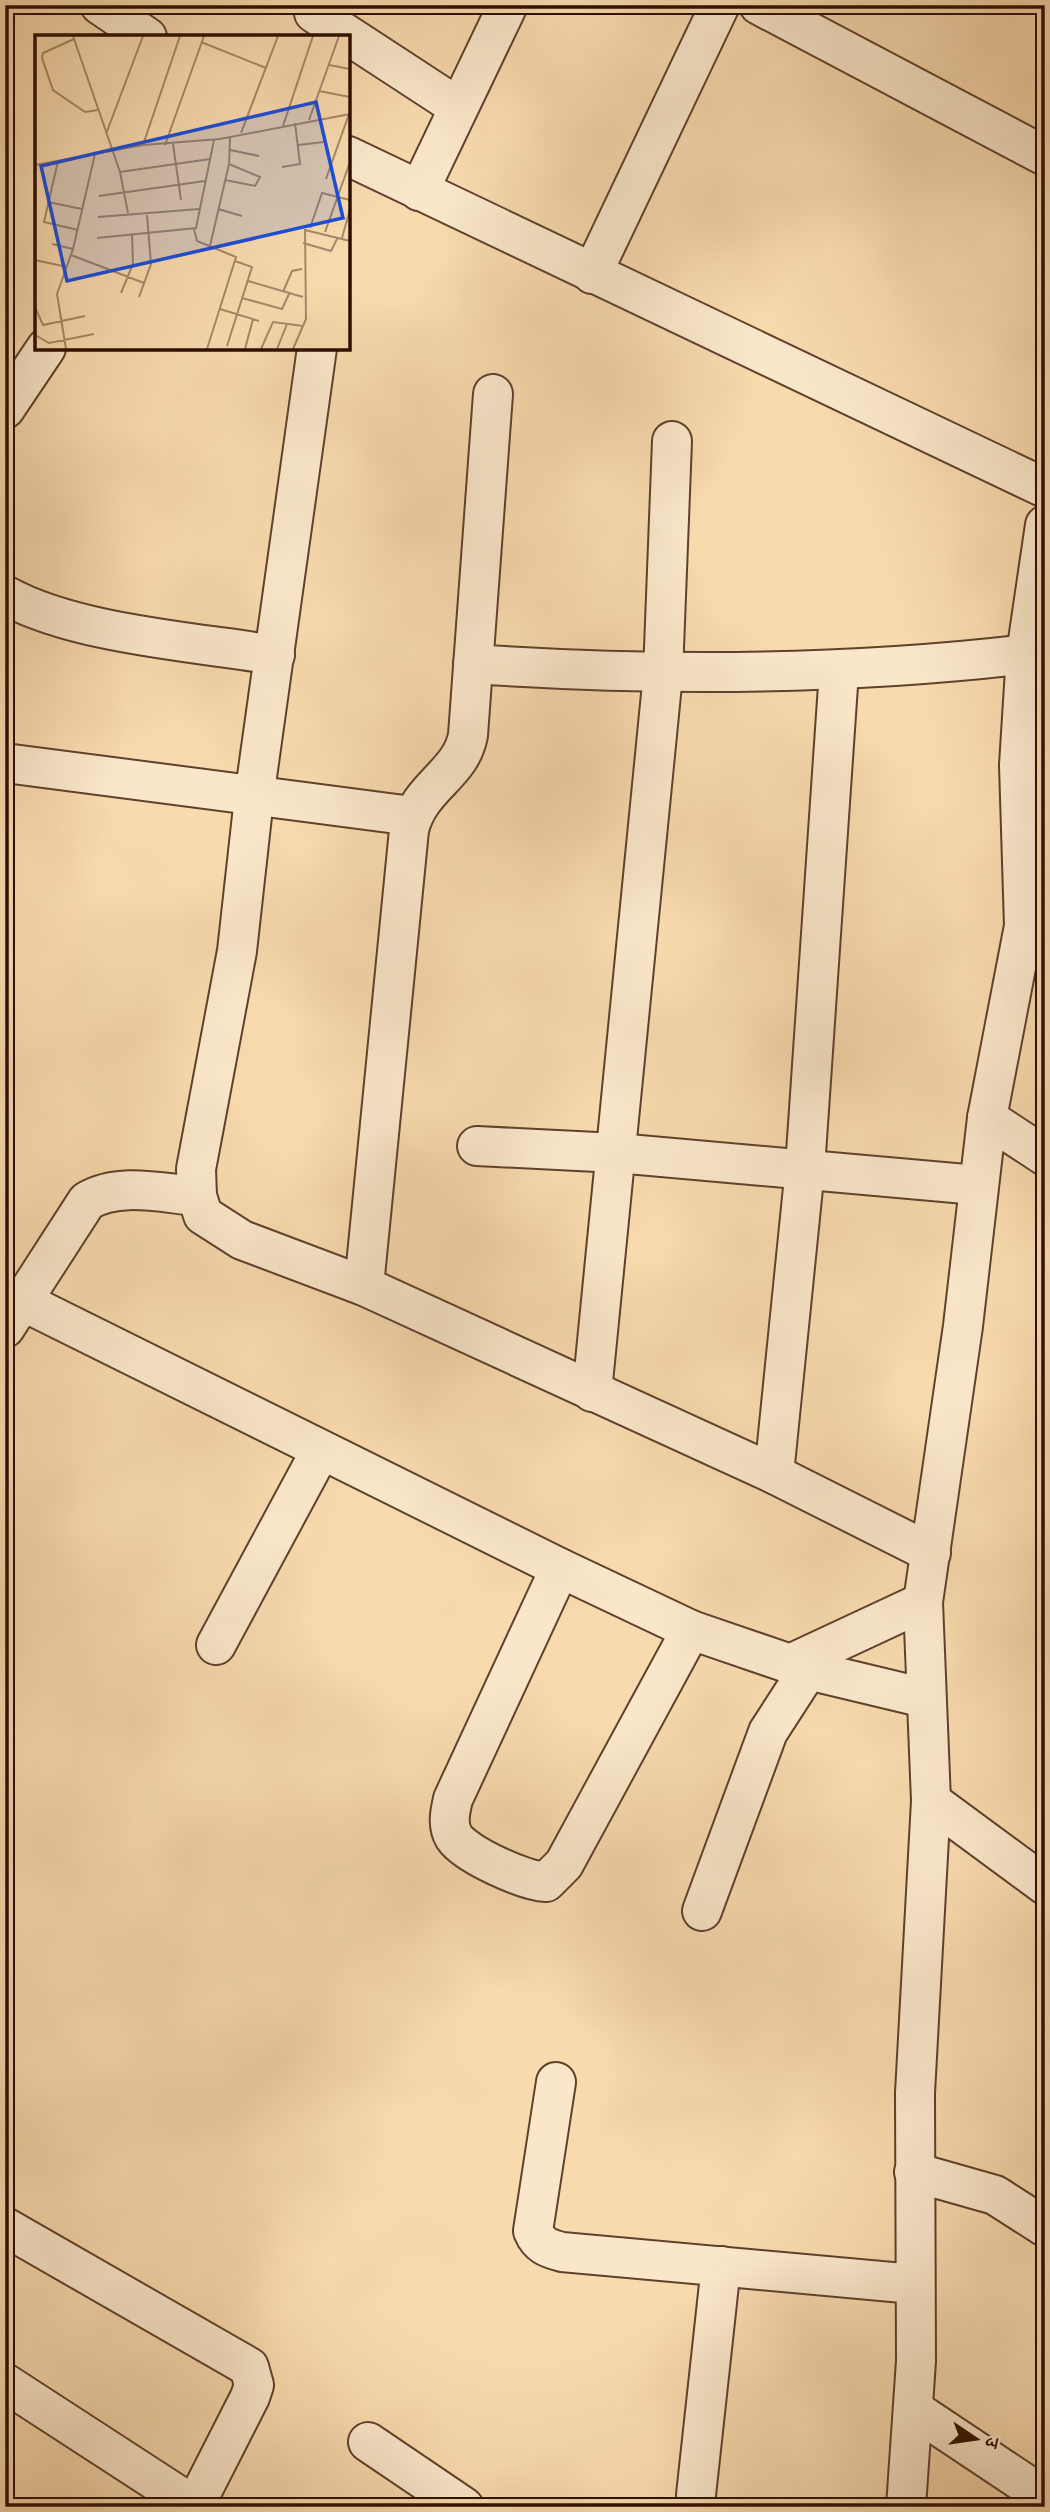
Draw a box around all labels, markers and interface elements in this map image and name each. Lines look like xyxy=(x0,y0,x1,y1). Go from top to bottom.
inset map xyxy=(35,35,350,350)
north arrow xyxy=(942,2404,1012,2474)
text: उ xyxy=(979,2433,1001,2450)

